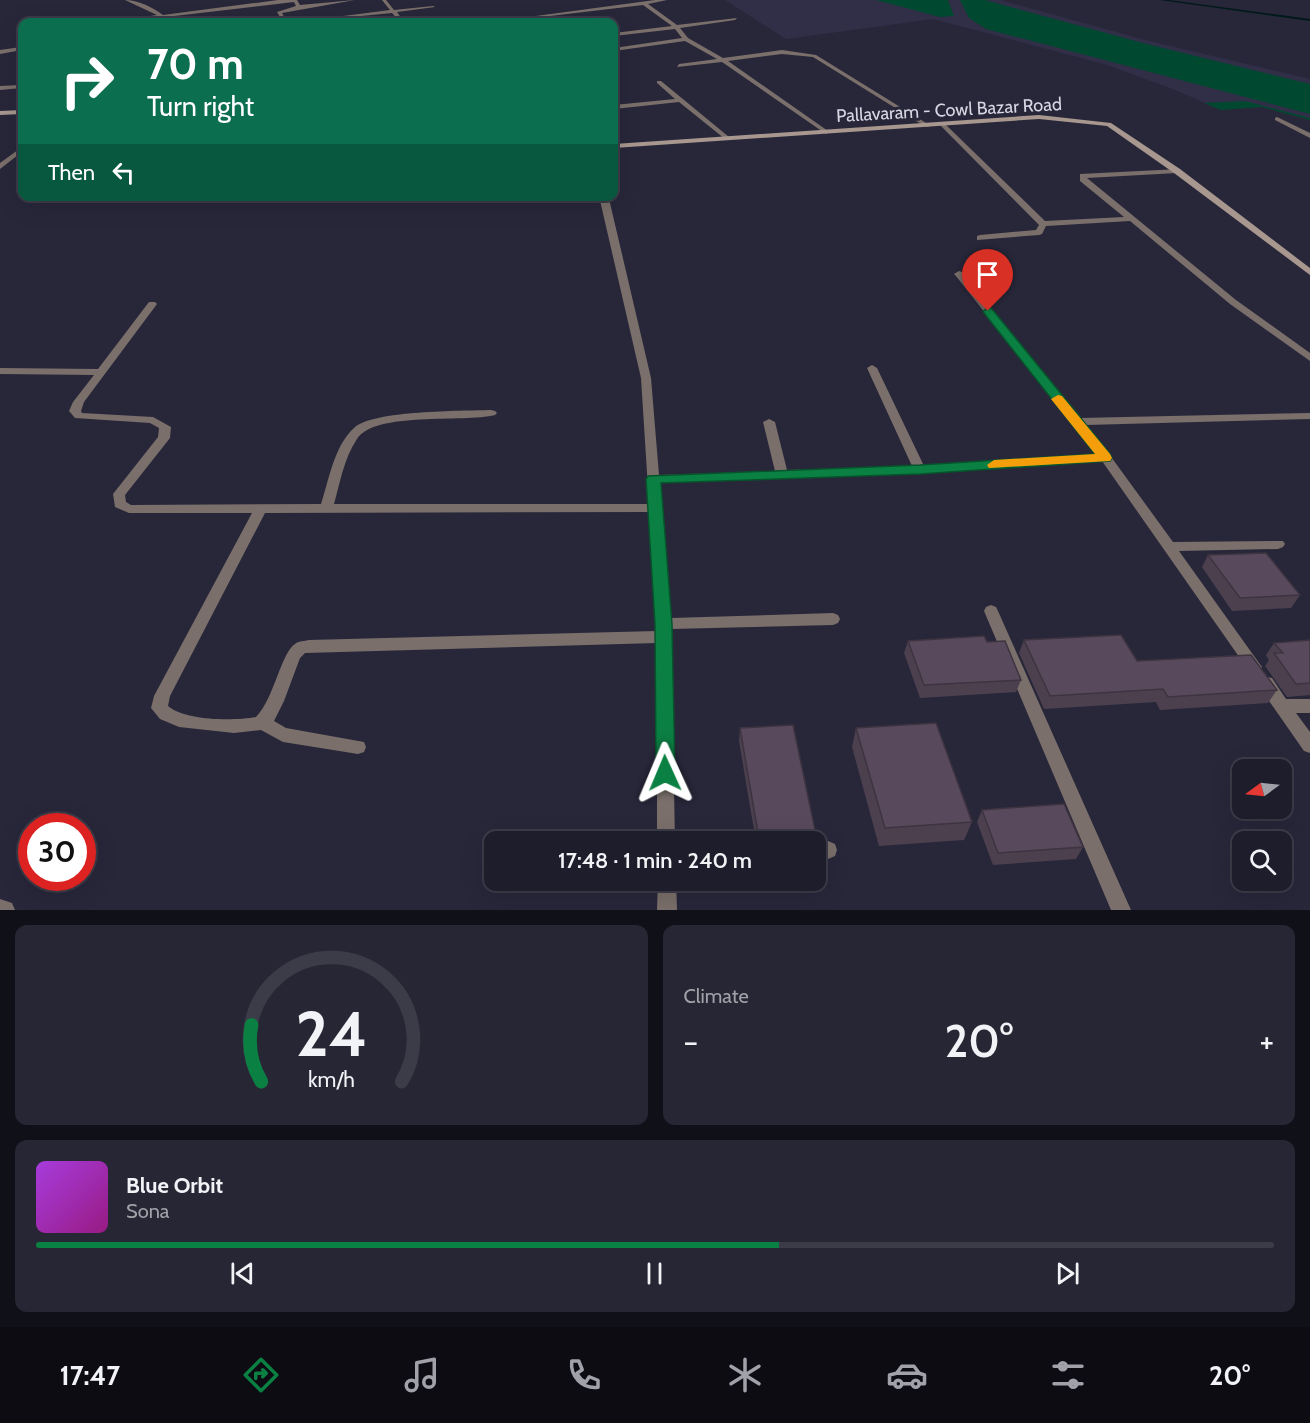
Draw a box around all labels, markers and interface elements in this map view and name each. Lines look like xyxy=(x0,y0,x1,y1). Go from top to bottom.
text: 70 m xyxy=(147,38,244,90)
icon: right xyxy=(48,42,126,120)
text: Turn right xyxy=(147,90,254,123)
street label: Pallavaram - Cowl Bazar Road xyxy=(836,93,1062,127)
icon: left xyxy=(107,156,140,189)
text: Then xyxy=(48,159,95,186)
pin xyxy=(962,249,1013,311)
icon: arrive xyxy=(971,258,1004,291)
position arrow xyxy=(633,741,697,805)
north arrow xyxy=(1232,759,1292,819)
map controls xyxy=(1232,759,1292,891)
speed limit sign: 30 xyxy=(18,813,96,891)
button: search xyxy=(1232,831,1292,891)
text: 17:48 · 1 min · 240 m xyxy=(558,847,752,874)
text: Climate xyxy=(684,984,749,1008)
text: 24 xyxy=(295,996,367,1072)
text: 20° xyxy=(945,1014,1013,1068)
text: − xyxy=(684,1021,698,1061)
text: + xyxy=(1259,1021,1274,1061)
text: km/h xyxy=(308,1066,355,1092)
text: Blue Orbit xyxy=(126,1172,223,1199)
text: Sona xyxy=(126,1199,169,1223)
icon: previous xyxy=(226,1257,259,1290)
icon: pause xyxy=(638,1257,671,1290)
icon: next xyxy=(1051,1257,1084,1290)
icon: directions xyxy=(240,1354,282,1396)
icon: music xyxy=(401,1354,443,1396)
icon: phone xyxy=(563,1354,605,1396)
icon: climate xyxy=(724,1354,766,1396)
icon: car xyxy=(886,1354,928,1396)
icon: filters xyxy=(1047,1354,1089,1396)
text: 17:47 xyxy=(60,1359,120,1392)
text: 20° xyxy=(1209,1359,1250,1392)

